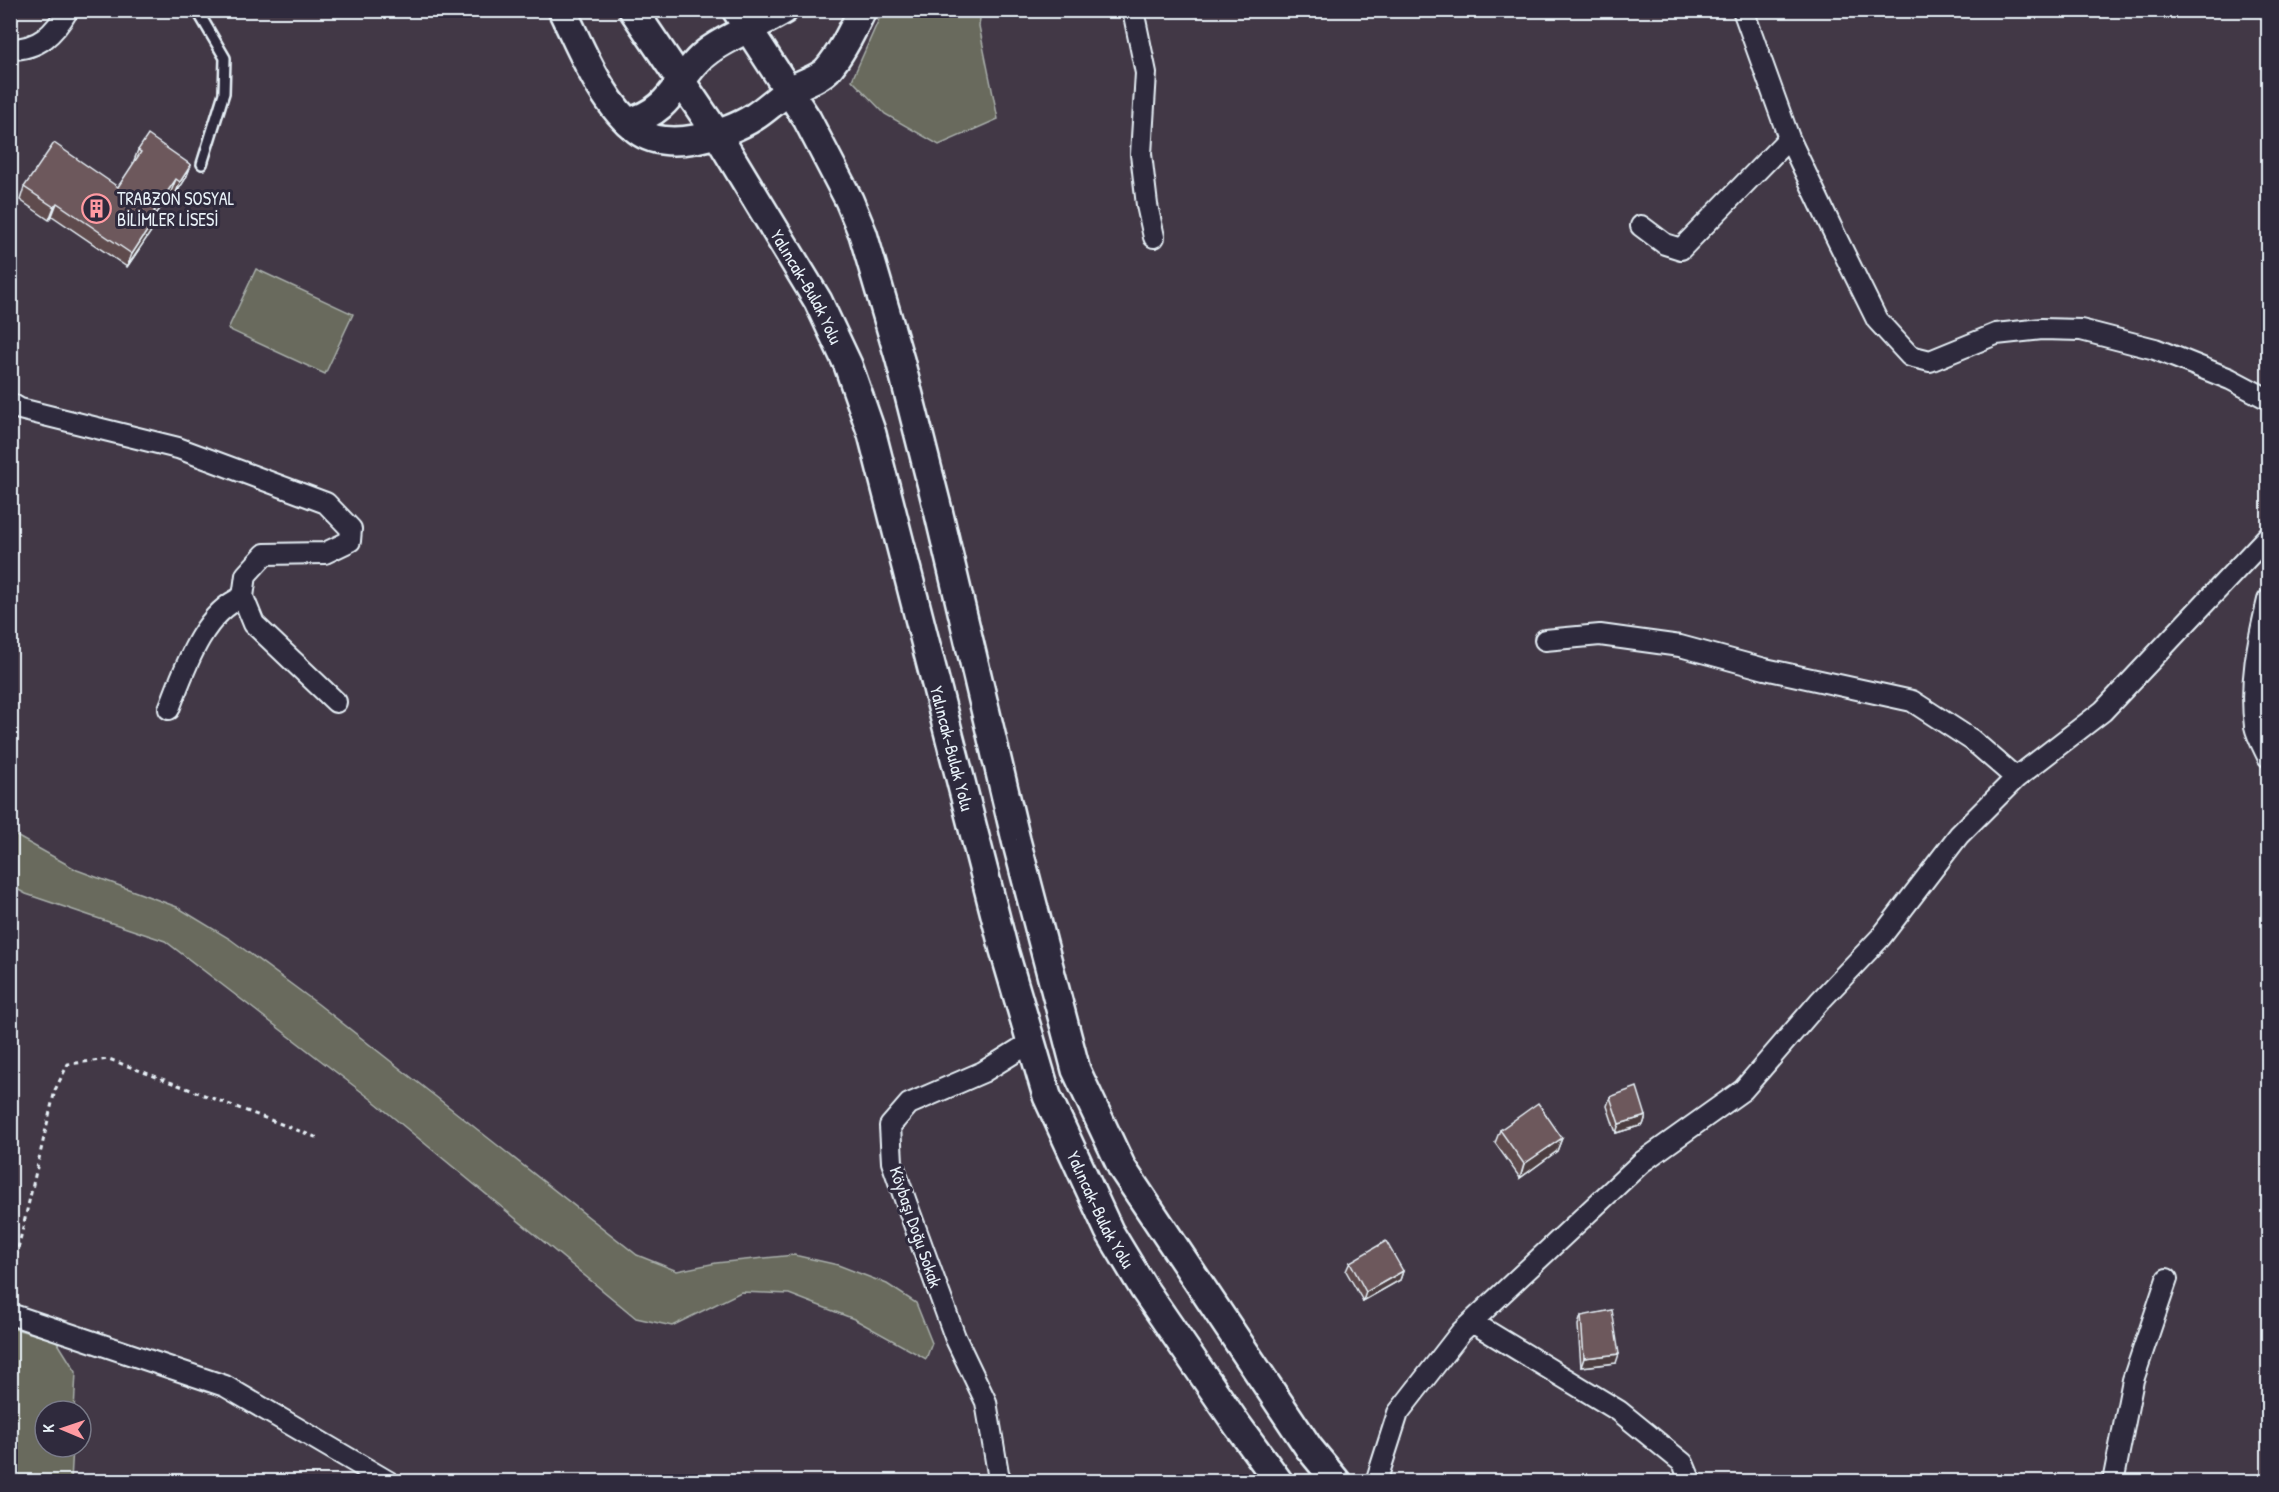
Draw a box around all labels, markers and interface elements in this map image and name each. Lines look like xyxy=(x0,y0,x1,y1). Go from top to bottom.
place label: TRABZON SOSYAL BİLİMLER LİSESİ xyxy=(117,186,235,232)
building icon: TRABZON SOSYAL BİLİMLER LİSESİ xyxy=(80,192,112,224)
street label: Yalıncak-Bulak Yolu xyxy=(765,224,849,348)
street label: Yalıncak-Bulak Yolu xyxy=(924,683,980,813)
street label: Yalıncak-Bulak Yolu xyxy=(1061,1147,1141,1272)
street label: Köybaşı Doğu Sokak xyxy=(884,1163,949,1291)
north arrow xyxy=(33,1399,93,1459)
text: K xyxy=(37,1423,59,1433)

